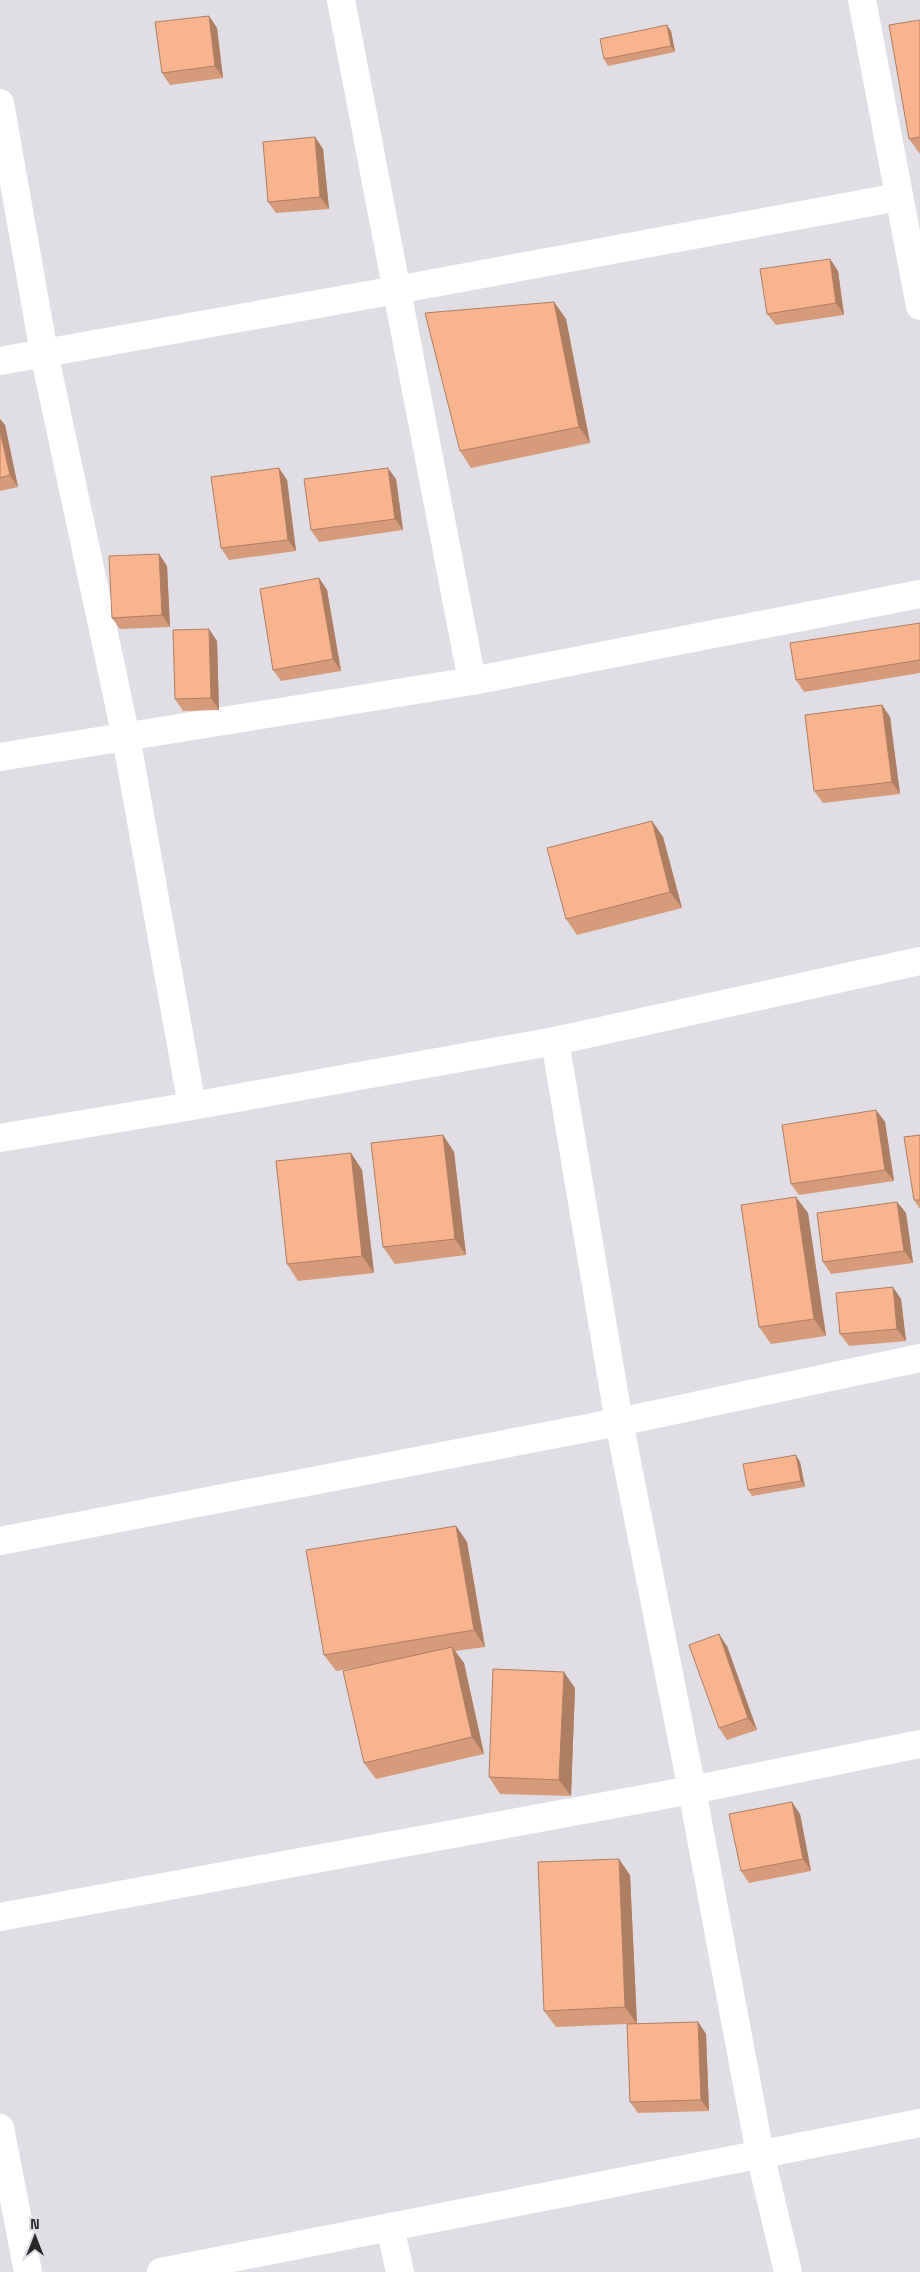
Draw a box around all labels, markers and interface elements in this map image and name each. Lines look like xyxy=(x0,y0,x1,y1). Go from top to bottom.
north arrow xyxy=(10,2212,60,2262)
text: N xyxy=(30,2215,40,2233)

